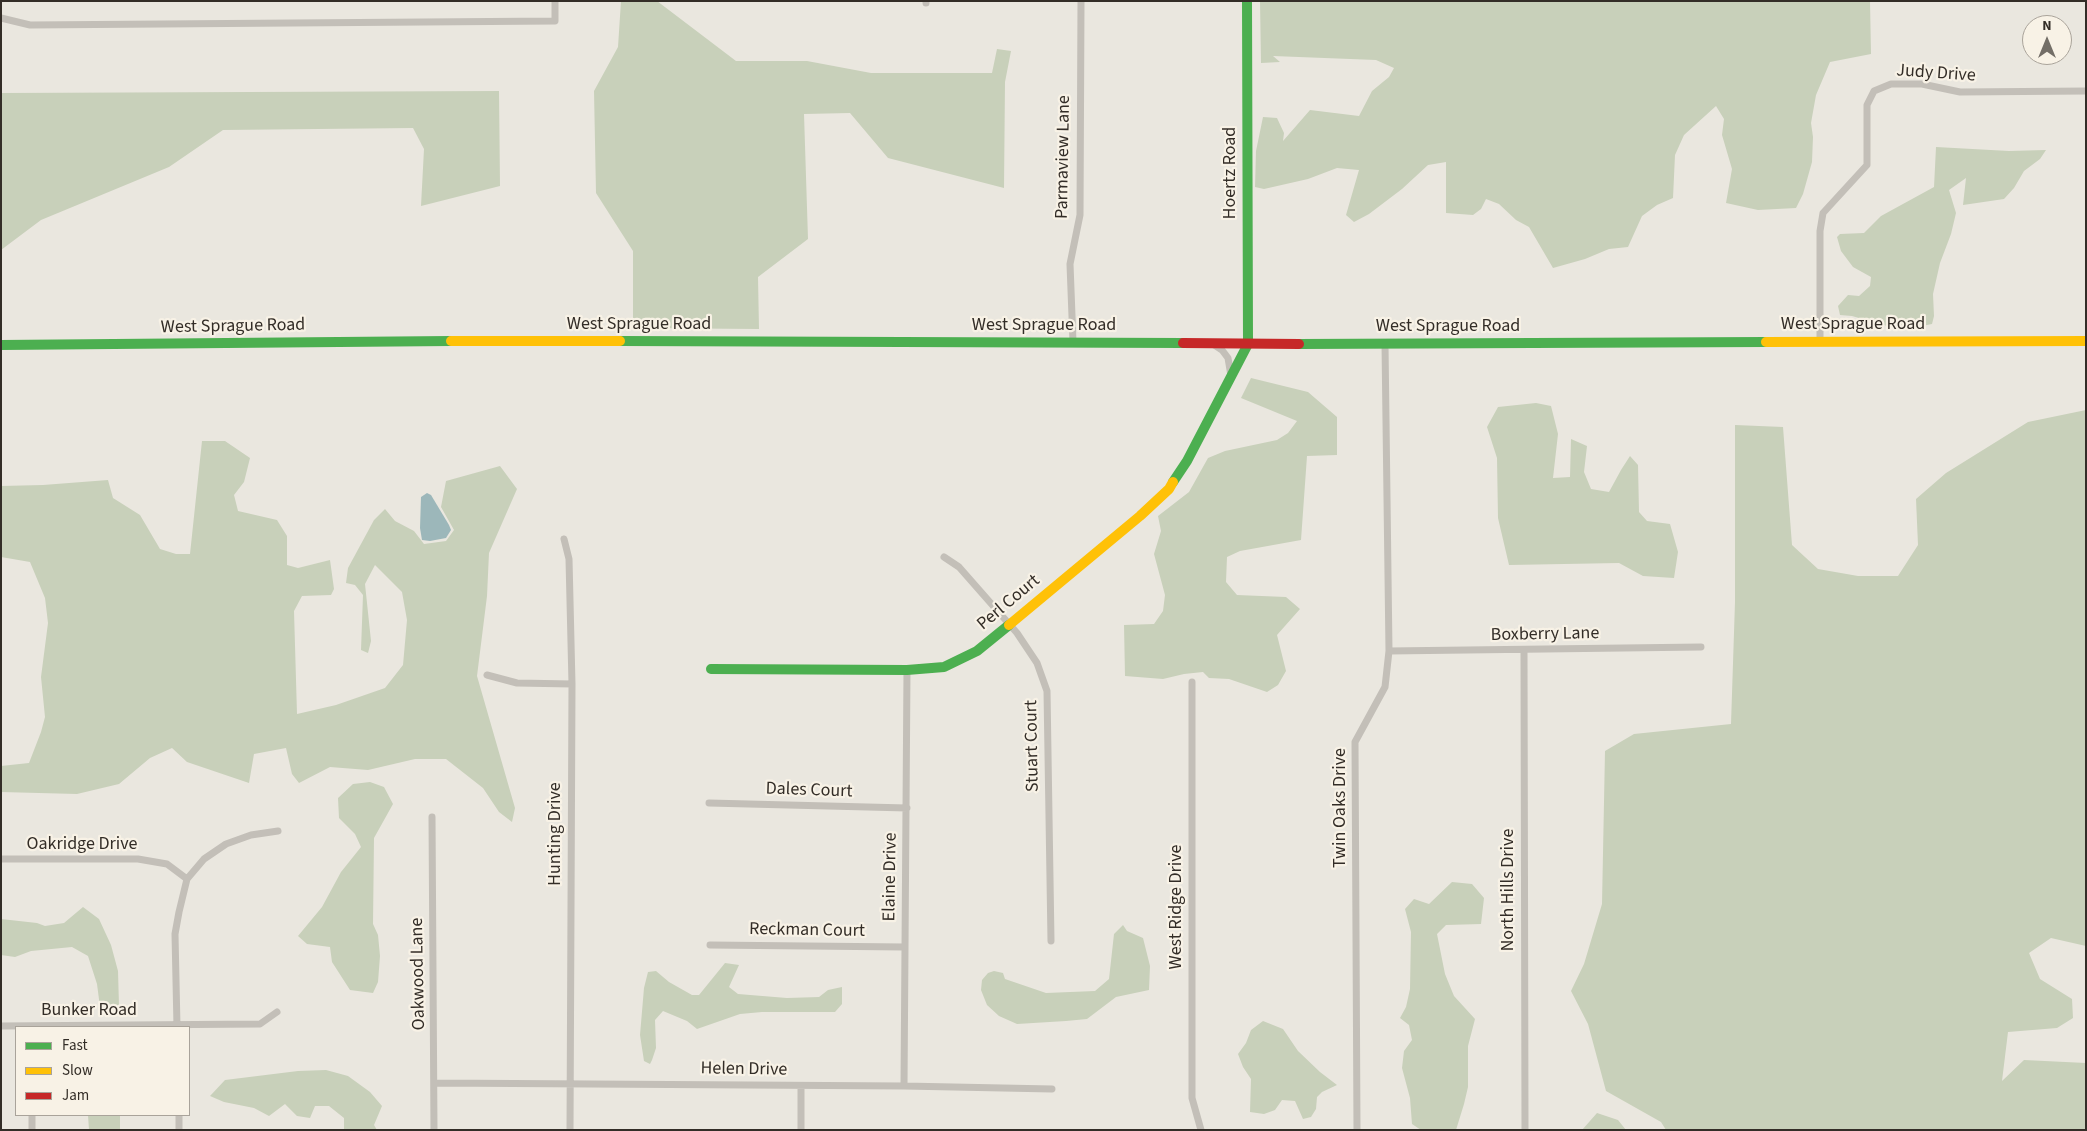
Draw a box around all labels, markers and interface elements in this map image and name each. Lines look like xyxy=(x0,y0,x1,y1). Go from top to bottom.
north arrow xyxy=(2022,15,2072,65)
text: N xyxy=(2042,16,2052,36)
street label: Judy Drive xyxy=(1896,60,1976,88)
street label: Parmaview Lane xyxy=(1052,95,1076,219)
street label: Hoertz Road xyxy=(1220,127,1242,219)
street label: West Sprague Road xyxy=(567,314,711,336)
street label: West Sprague Road xyxy=(1781,314,1925,336)
street label: West Sprague Road xyxy=(161,315,305,339)
street label: West Sprague Road xyxy=(972,315,1116,337)
street label: West Sprague Road xyxy=(1376,316,1520,338)
street label: Perl Court xyxy=(973,571,1045,635)
street label: Boxberry Lane xyxy=(1491,623,1599,647)
street label: Stuart Court xyxy=(1021,700,1045,792)
street label: Twin Oaks Drive xyxy=(1330,748,1352,868)
street label: Dales Court xyxy=(765,779,853,803)
street label: Hunting Drive xyxy=(545,782,567,886)
street label: North Hills Drive xyxy=(1498,829,1520,951)
street label: Elaine Drive xyxy=(879,832,903,922)
street label: Oakridge Drive xyxy=(27,834,137,856)
street label: West Ridge Drive xyxy=(1166,845,1188,969)
street label: Oakwood Lane xyxy=(407,918,431,1030)
street label: Reckman Court xyxy=(749,919,865,943)
street label: Bunker Road xyxy=(41,1000,137,1022)
legend xyxy=(15,1026,190,1116)
text: Fast xyxy=(62,1035,88,1056)
street label: Helen Drive xyxy=(700,1058,788,1082)
text: Slow xyxy=(62,1060,93,1081)
text: Jam xyxy=(62,1085,89,1106)

